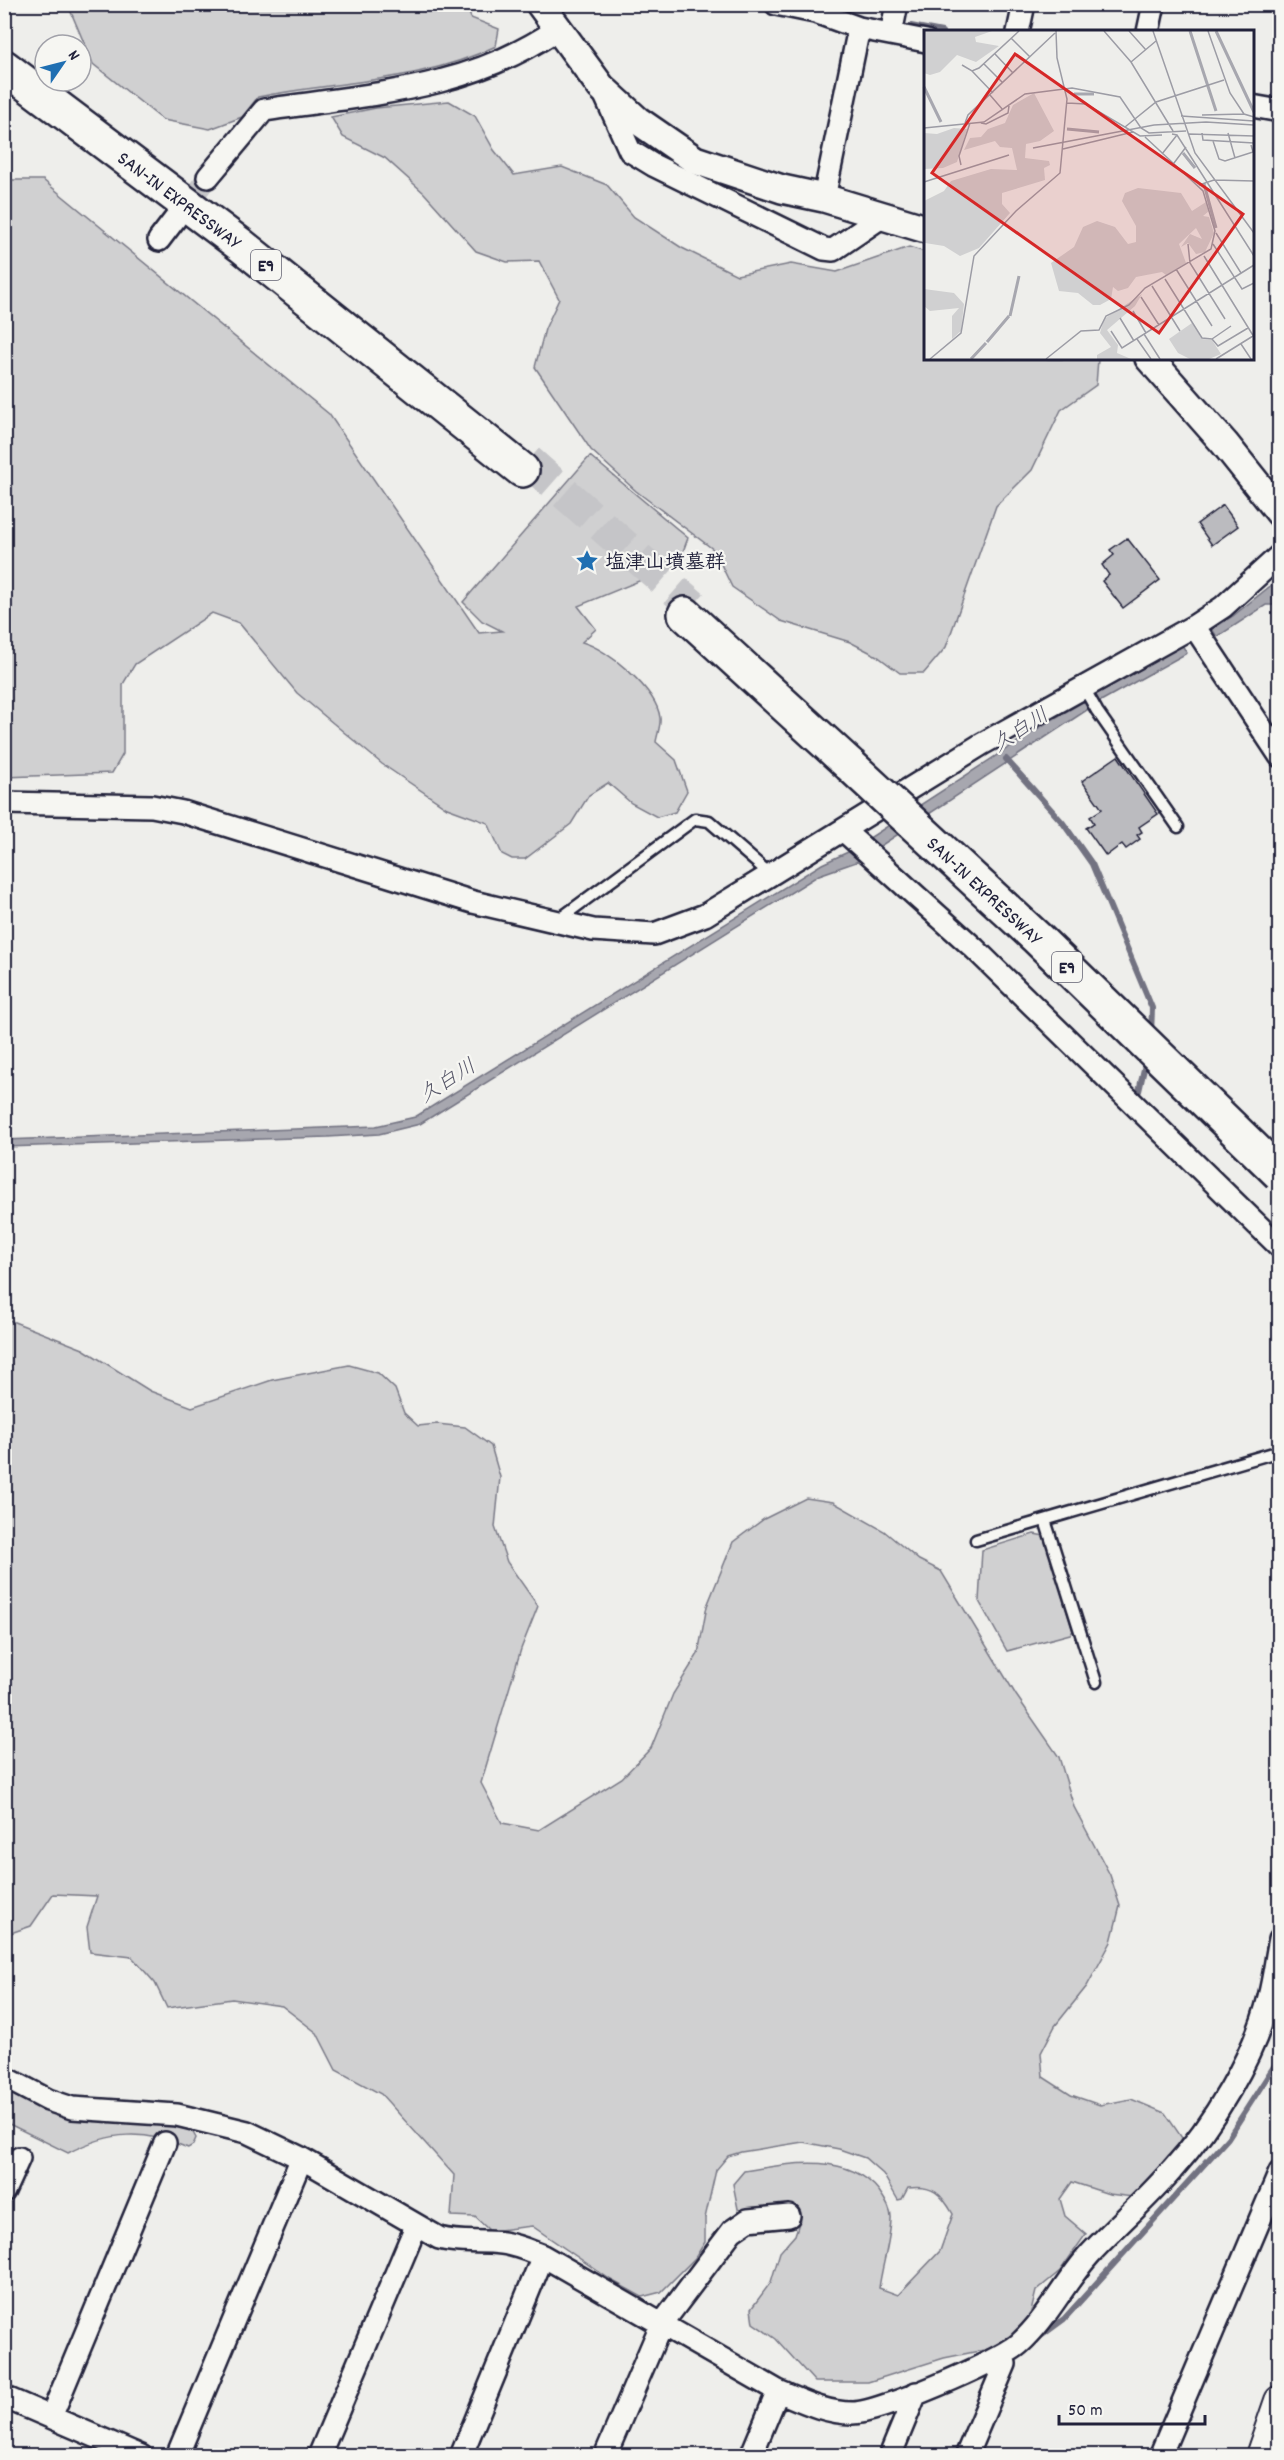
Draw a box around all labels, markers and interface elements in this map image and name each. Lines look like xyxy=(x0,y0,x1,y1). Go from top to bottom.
inset map xyxy=(924,30,1254,360)
north arrow xyxy=(33,33,93,93)
text: N xyxy=(62,46,85,66)
street label: SAN-IN EXPRESSWAY xyxy=(110,146,246,258)
road number: E9 xyxy=(251,250,281,280)
place icon: 塩津山墳墓群 xyxy=(574,548,600,574)
place label: 塩津山墳墓群 xyxy=(605,550,725,578)
water label: 久白川 xyxy=(987,702,1056,761)
street label: SAN-IN EXPRESSWAY xyxy=(919,831,1048,953)
road number: E9 xyxy=(1052,952,1082,982)
water label: 久白川 xyxy=(414,1053,483,1112)
scale bar xyxy=(1059,2388,1204,2426)
text: 50 m xyxy=(1068,2399,1103,2424)

